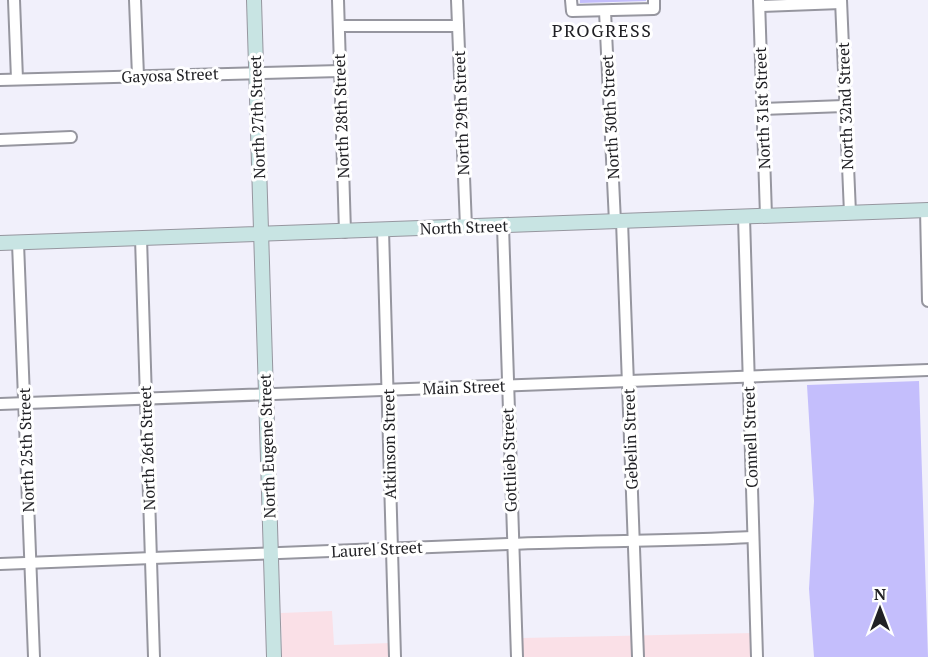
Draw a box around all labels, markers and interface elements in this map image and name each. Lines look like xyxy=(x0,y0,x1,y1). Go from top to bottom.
district label: PROGRESS xyxy=(552,18,652,42)
street label: North 32nd Street xyxy=(832,42,858,170)
street label: North 31st Street xyxy=(749,46,775,170)
street label: North 29th Street xyxy=(448,50,474,176)
street label: North 28th Street xyxy=(328,53,354,179)
street label: North 27th Street xyxy=(244,54,270,179)
street label: North 30th Street xyxy=(596,54,624,180)
street label: Gayosa Street xyxy=(121,62,219,88)
street label: North Street xyxy=(419,214,509,240)
street label: North Eugene Street xyxy=(253,373,281,519)
street label: Main Street xyxy=(422,375,506,399)
street label: North 26th Street xyxy=(134,385,160,511)
street label: Connell Street xyxy=(737,386,763,488)
street label: North 25th Street xyxy=(13,387,39,513)
street label: Atkinson Street xyxy=(377,388,401,499)
street label: Gebelin Street xyxy=(617,388,643,490)
street label: Gottlieb Street xyxy=(496,407,522,513)
street label: Laurel Street xyxy=(331,536,423,562)
north arrow xyxy=(850,579,910,639)
text: N xyxy=(874,583,886,605)

